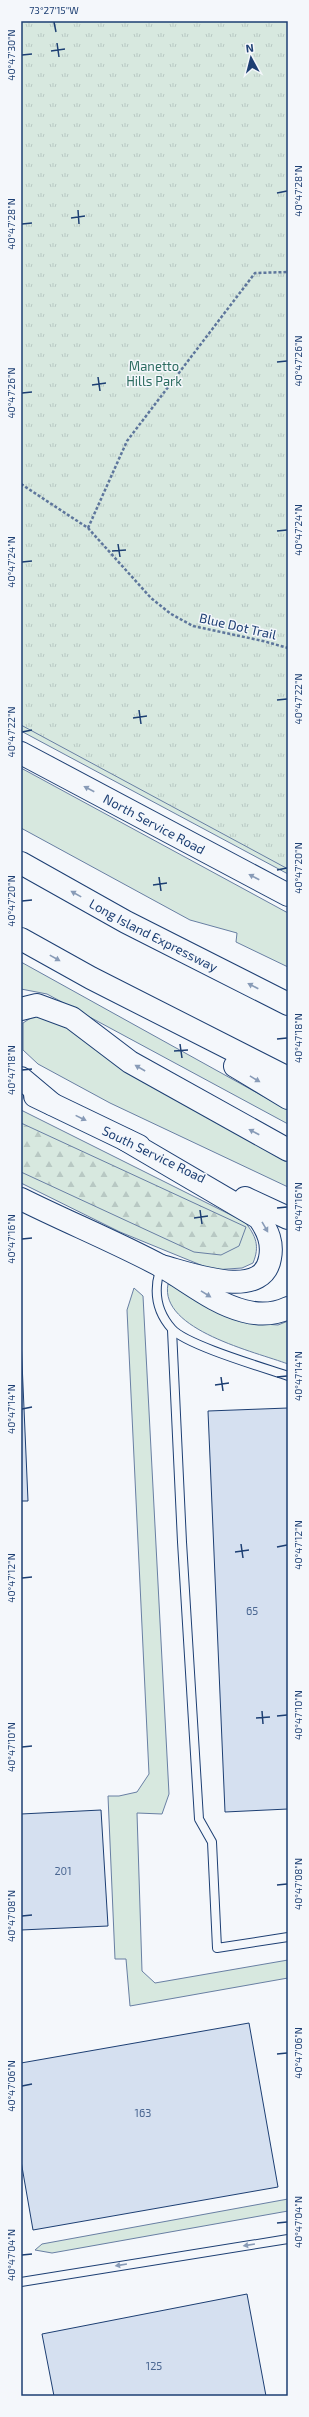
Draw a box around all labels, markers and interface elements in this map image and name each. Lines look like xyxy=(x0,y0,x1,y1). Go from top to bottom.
text: 73°27'15"W xyxy=(29,4,79,16)
text: 40°47'30"N xyxy=(5,29,17,81)
north arrow xyxy=(231,38,271,78)
text: N xyxy=(245,41,255,55)
text: 40°47'28"N xyxy=(292,165,304,217)
text: 40°47'28"N xyxy=(5,198,17,250)
text: 40°47'26"N xyxy=(292,335,304,387)
park label: Manetto Hills Park xyxy=(126,358,182,389)
text: 40°47'26"N xyxy=(5,367,17,419)
text: 40°47'24"N xyxy=(292,504,304,556)
text: 40°47'24"N xyxy=(5,536,17,588)
street label: Blue Dot Trail xyxy=(198,609,278,643)
text: 40°47'22"N xyxy=(292,674,304,725)
text: 40°47'22"N xyxy=(5,707,17,758)
one-way arrow xyxy=(84,786,95,792)
street label: North Service Road xyxy=(101,790,208,857)
text: 40°47'20"N xyxy=(292,842,304,894)
one-way arrow xyxy=(248,873,259,880)
text: 40°47'20"N xyxy=(5,875,17,927)
one-way arrow xyxy=(70,890,82,897)
street label: Long Island Expressway xyxy=(87,895,221,975)
one-way arrow xyxy=(49,955,61,962)
one-way arrow xyxy=(247,983,259,989)
text: 40°47'18"N xyxy=(292,1013,304,1063)
text: 40°47'18"N xyxy=(5,1045,17,1095)
one-way arrow xyxy=(134,1065,146,1072)
one-way arrow xyxy=(249,1075,261,1082)
one-way arrow xyxy=(76,1115,87,1121)
street label: South Service Road xyxy=(100,1122,208,1186)
one-way arrow xyxy=(248,1128,260,1135)
text: 40°47'16"N xyxy=(292,1182,304,1232)
text: 40°47'16"N xyxy=(5,1214,17,1264)
one-way arrow xyxy=(261,1221,268,1233)
one-way arrow xyxy=(200,1291,212,1298)
text: 40°47'14"N xyxy=(292,1351,304,1401)
text: 40°47'14"N xyxy=(5,1384,17,1434)
text: 40°47'12"N xyxy=(292,1520,304,1570)
text: 40°47'12"N xyxy=(5,1553,17,1603)
house number: 65 xyxy=(246,1604,258,1617)
text: 40°47'10"N xyxy=(292,1690,304,1740)
text: 40°47'10"N xyxy=(5,1722,17,1772)
text: 40°47'08"N xyxy=(292,1858,304,1910)
house number: 201 xyxy=(54,1864,72,1877)
text: 40°47'08"N xyxy=(5,1890,17,1942)
text: 40°47'06"N xyxy=(292,2027,304,2079)
text: 40°47'06"N xyxy=(5,2060,17,2112)
house number: 163 xyxy=(135,2106,151,2119)
text: 40°47'04"N xyxy=(292,2196,304,2248)
text: 40°47'04"N xyxy=(5,2229,17,2281)
one-way arrow xyxy=(243,2242,256,2248)
one-way arrow xyxy=(115,2262,127,2268)
house number: 125 xyxy=(146,2359,162,2372)

